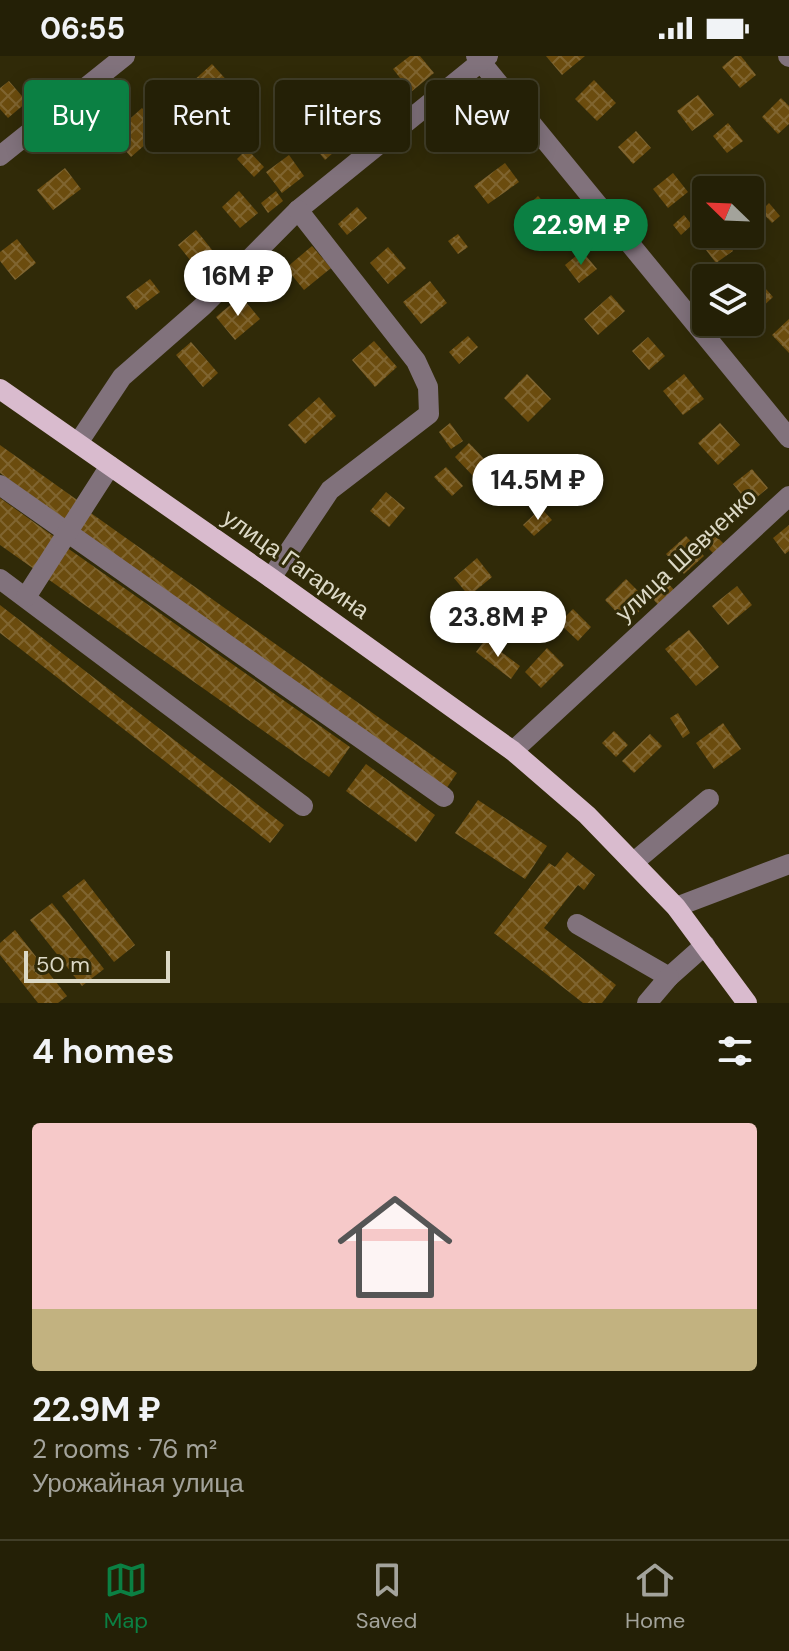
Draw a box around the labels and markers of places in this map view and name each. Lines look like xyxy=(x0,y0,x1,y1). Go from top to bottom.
pin: 22.9M ₽ xyxy=(507,199,655,267)
pin: 16M ₽ xyxy=(182,250,294,318)
pin: 14.5M ₽ xyxy=(464,454,612,522)
pin: 23.8M ₽ xyxy=(424,591,572,659)

